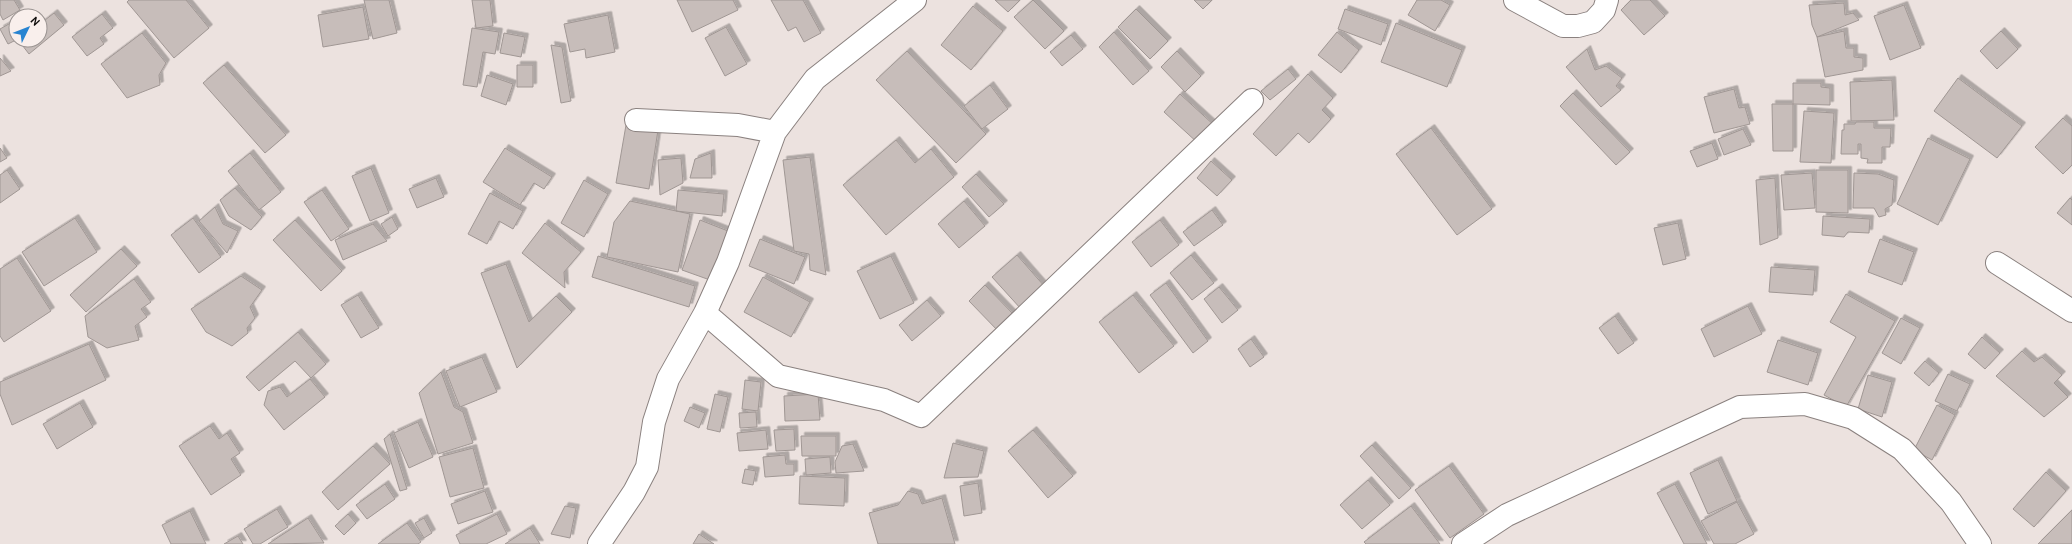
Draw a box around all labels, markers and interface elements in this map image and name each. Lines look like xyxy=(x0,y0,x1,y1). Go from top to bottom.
north arrow xyxy=(8,8,48,48)
text: N xyxy=(28,14,43,29)

